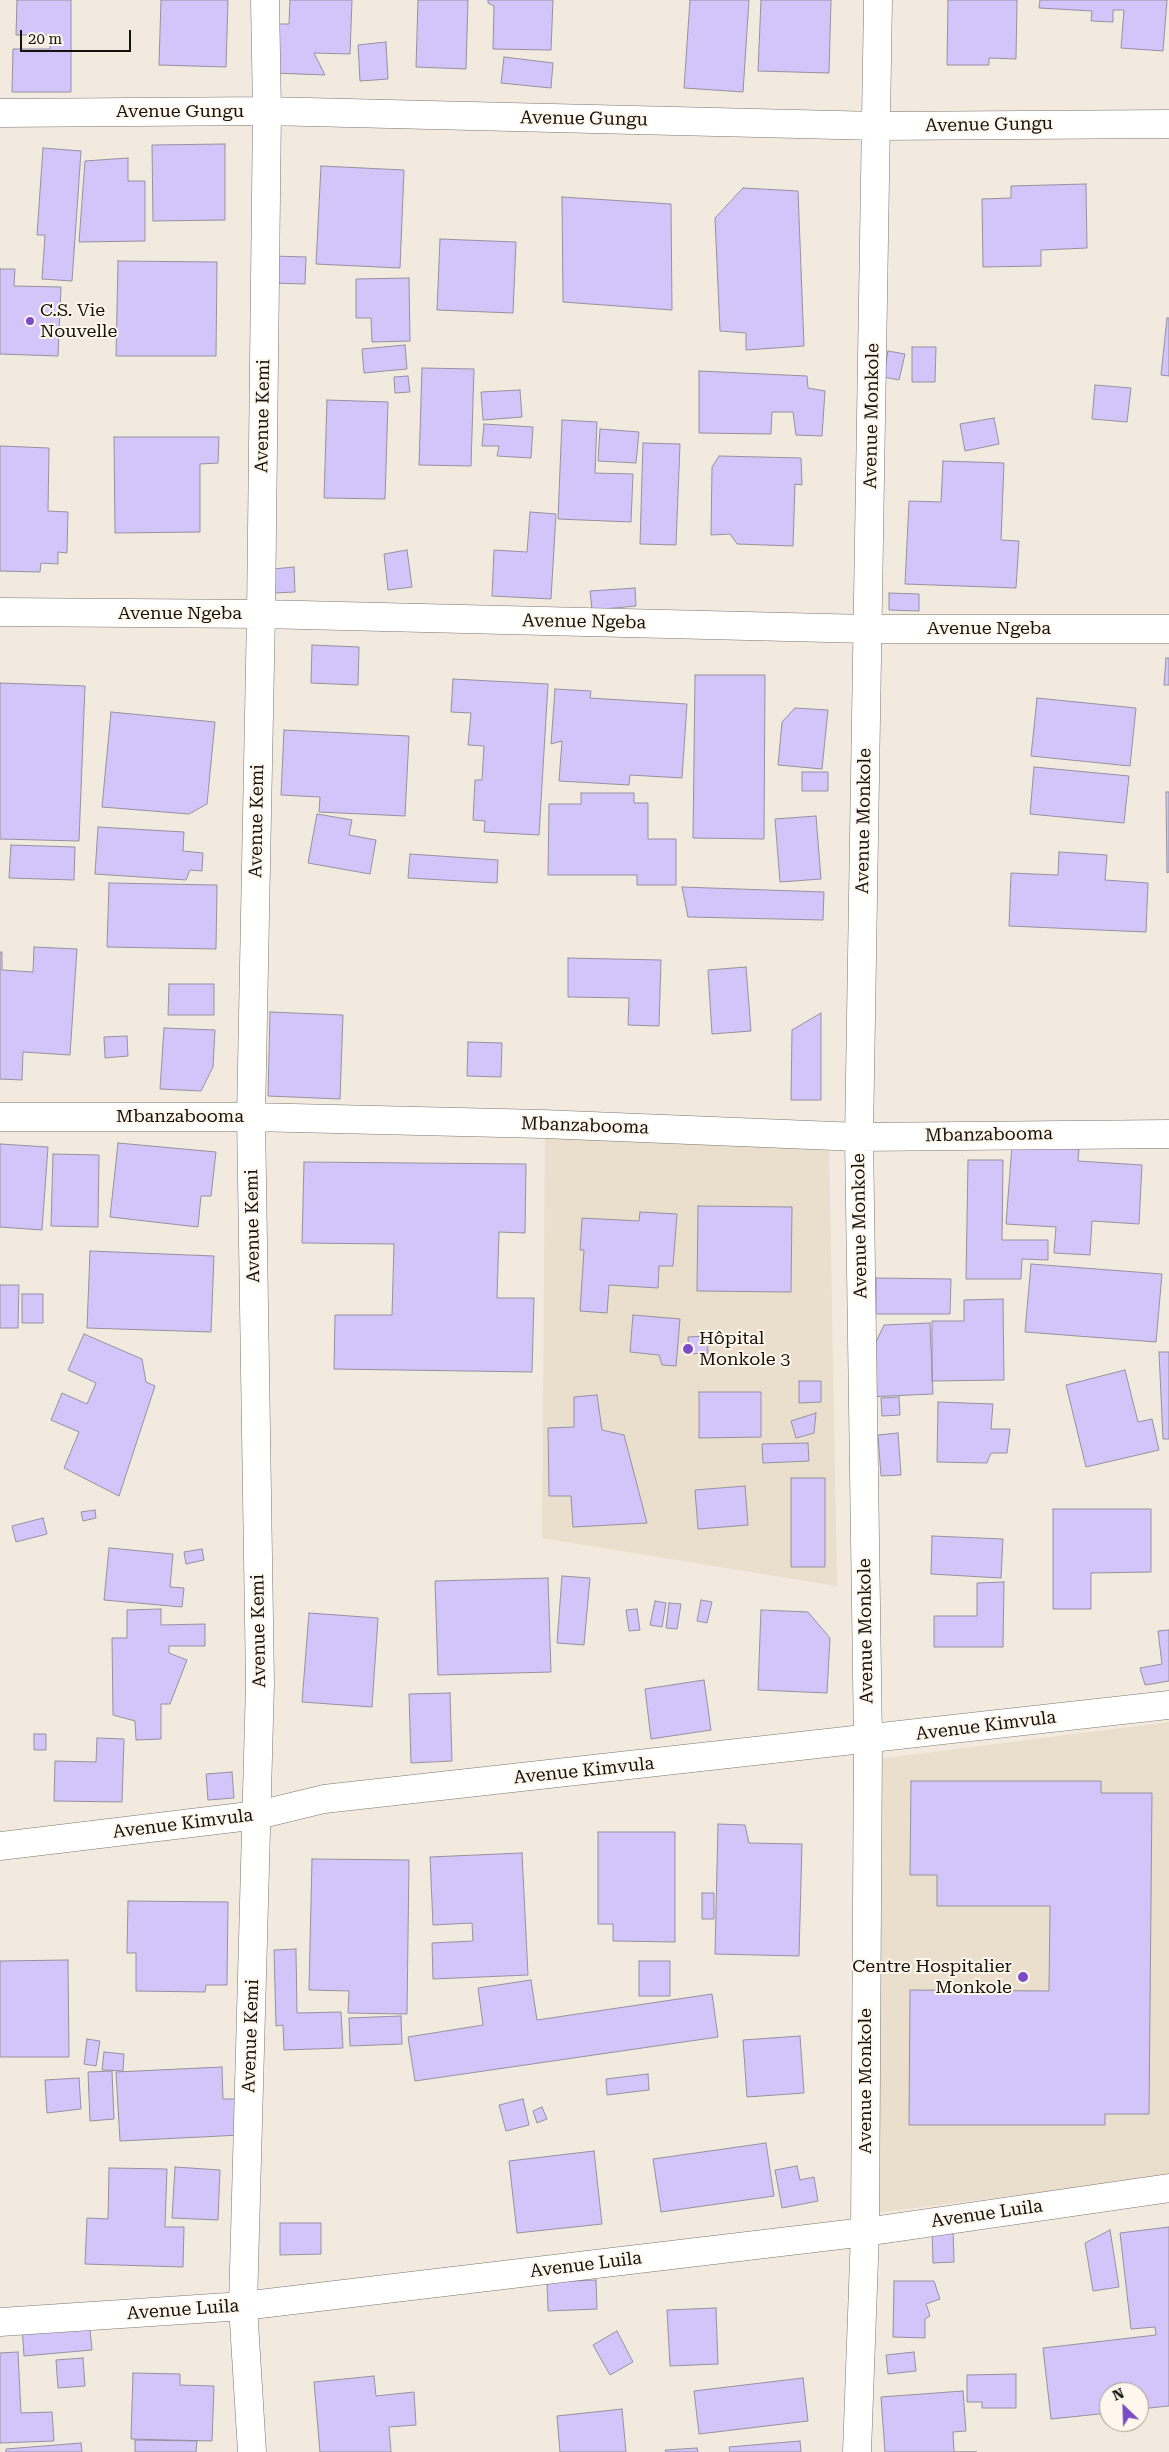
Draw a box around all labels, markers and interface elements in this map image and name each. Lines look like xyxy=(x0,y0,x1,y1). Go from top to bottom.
scale bar xyxy=(22,20,134,52)
text: 20 m xyxy=(28,30,62,48)
street label: Avenue Gungu xyxy=(116,101,244,123)
street label: Avenue Gungu xyxy=(520,107,648,131)
street label: Avenue Gungu xyxy=(925,113,1053,137)
place label: C.S. Vie Nouvelle xyxy=(40,300,117,342)
marker: C.S. Vie Nouvelle xyxy=(24,315,36,327)
street label: Avenue Monkole xyxy=(860,343,884,489)
street label: Avenue Kemi xyxy=(251,359,275,473)
street label: Avenue Ngeba xyxy=(118,603,242,625)
street label: Avenue Ngeba xyxy=(522,610,646,634)
street label: Avenue Ngeba xyxy=(927,618,1051,640)
street label: Avenue Monkole xyxy=(852,748,876,894)
street label: Avenue Kemi xyxy=(245,764,269,878)
street label: Mbanzabooma xyxy=(116,1106,244,1128)
street label: Mbanzabooma xyxy=(521,1113,649,1139)
street label: Mbanzabooma xyxy=(925,1123,1053,1147)
street label: Avenue Monkole xyxy=(848,1153,872,1299)
street label: Avenue Kemi xyxy=(241,1169,265,1283)
place label: Hôpital Monkole 3 xyxy=(699,1328,790,1370)
marker: Hôpital Monkole 3 xyxy=(681,1342,695,1356)
street label: Avenue Monkole xyxy=(854,1558,878,1704)
street label: Avenue Kemi xyxy=(247,1574,271,1688)
street label: Avenue Kimvula xyxy=(915,1707,1057,1745)
street label: Avenue Kimvula xyxy=(513,1753,655,1789)
street label: Avenue Kimvula xyxy=(112,1805,254,1843)
place label: Centre Hospitalier Monkole xyxy=(852,1956,1012,1998)
marker: Centre Hospitalier Monkole xyxy=(1016,1970,1030,1984)
street label: Avenue Kemi xyxy=(238,1979,264,2093)
street label: Avenue Monkole xyxy=(855,2008,877,2154)
street label: Avenue Luila xyxy=(930,2195,1044,2233)
street label: Avenue Luila xyxy=(529,2247,643,2283)
street label: Avenue Luila xyxy=(126,2295,240,2325)
north arrow xyxy=(1099,2382,1149,2432)
text: N xyxy=(1110,2385,1126,2404)

